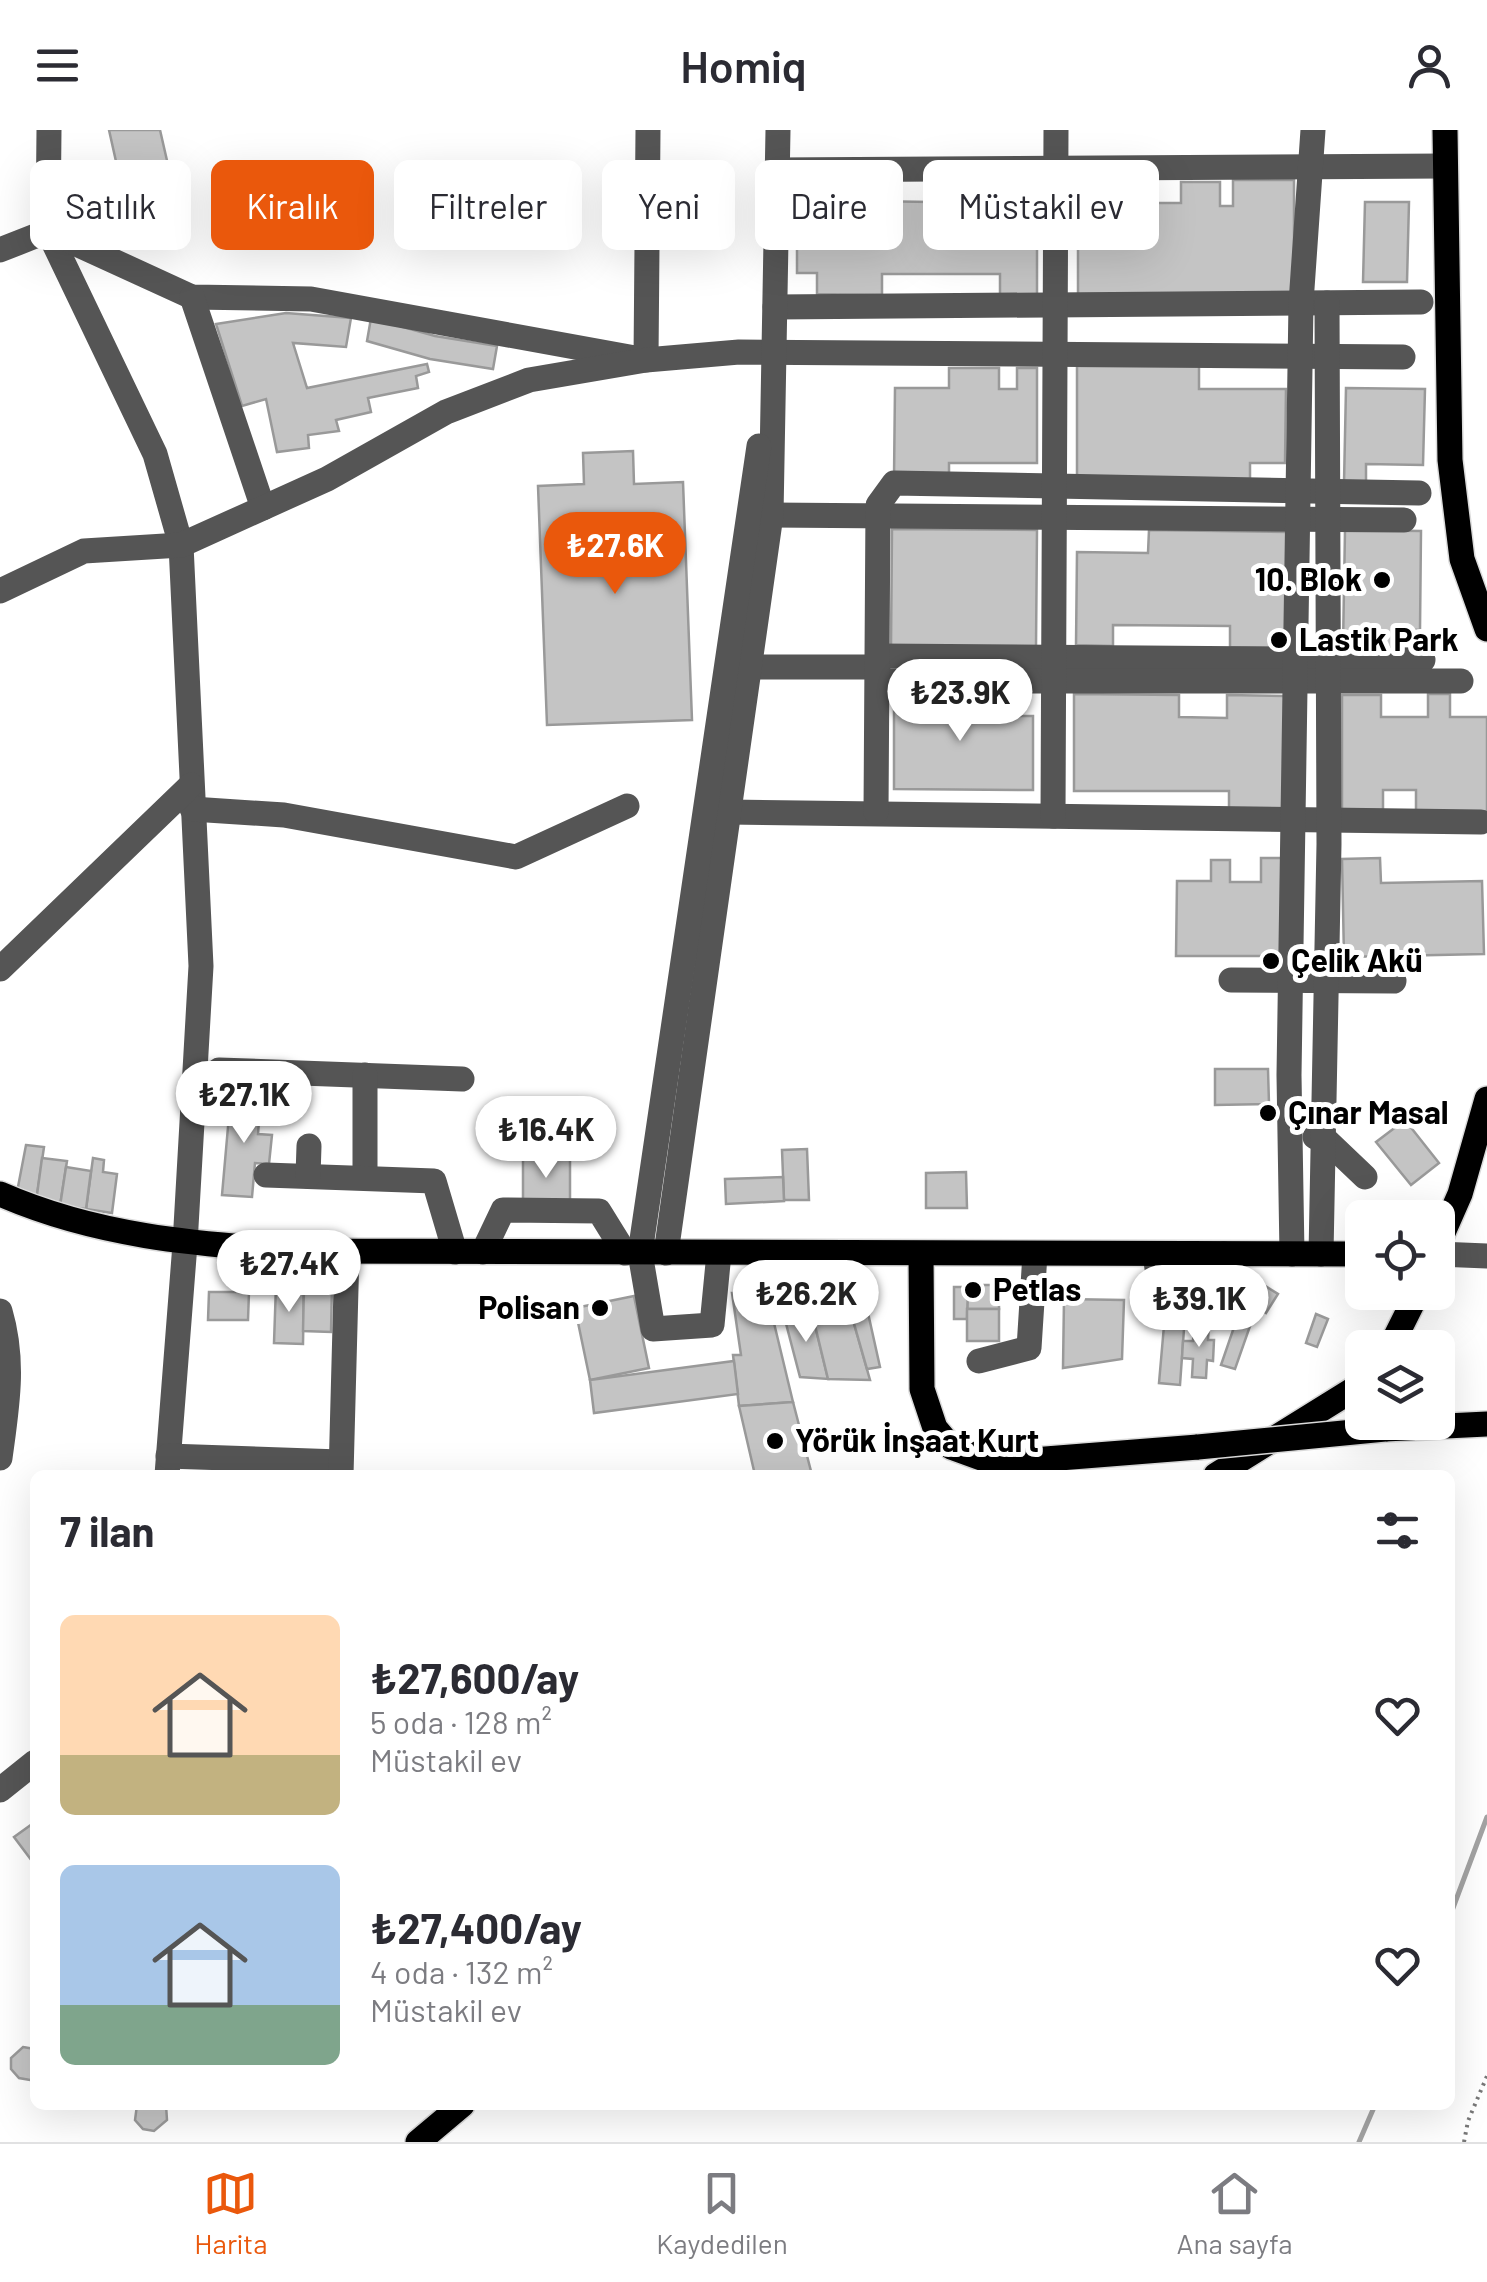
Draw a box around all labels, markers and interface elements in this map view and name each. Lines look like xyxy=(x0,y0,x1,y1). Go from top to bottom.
icon: menu xyxy=(30,38,85,93)
text: Homiq xyxy=(680,38,807,92)
icon: person xyxy=(1402,38,1457,93)
chip: Satılık xyxy=(30,160,191,250)
chip: Kiralık xyxy=(211,160,374,250)
chip: Filtreler xyxy=(394,160,582,250)
chip: Yeni xyxy=(602,160,735,250)
chip: Daire xyxy=(755,160,903,250)
chip: Müstakil ev xyxy=(923,160,1159,250)
pin: ₺27.6K xyxy=(534,512,696,597)
text: ₺27.6K xyxy=(566,525,664,563)
place label: 10. Blok xyxy=(1255,559,1362,597)
marker: 10. Blok xyxy=(1371,569,1393,591)
place label: Lastik Park xyxy=(1299,619,1459,657)
marker: Lastik Park xyxy=(1268,629,1290,651)
pin: ₺23.9K xyxy=(879,659,1041,744)
text: ₺23.9K xyxy=(909,672,1011,710)
place label: Çelik Akü xyxy=(1291,940,1423,978)
marker: Çelik Akü xyxy=(1260,950,1282,972)
pin: ₺27.1K xyxy=(163,1061,325,1146)
text: ₺27.1K xyxy=(198,1074,290,1112)
place label: Çınar Masal xyxy=(1288,1092,1449,1130)
pin: ₺16.4K xyxy=(465,1096,627,1181)
marker: Çınar Masal xyxy=(1257,1102,1279,1124)
text: ₺16.4K xyxy=(497,1109,595,1147)
map controls xyxy=(1345,1200,1455,1440)
button: locate xyxy=(1345,1200,1455,1310)
pin: ₺27.4K xyxy=(208,1230,370,1315)
text: ₺27.4K xyxy=(239,1243,339,1281)
pin: ₺26.2K xyxy=(725,1260,887,1345)
pin: ₺39.1K xyxy=(1118,1265,1280,1350)
place label: Petlas xyxy=(993,1269,1081,1307)
text: ₺26.2K xyxy=(755,1273,857,1311)
text: ₺39.1K xyxy=(1151,1278,1247,1316)
marker: Petlas xyxy=(962,1279,984,1301)
place label: Polisan xyxy=(478,1287,580,1325)
marker: Polisan xyxy=(589,1297,611,1319)
button: layers xyxy=(1345,1330,1455,1440)
place label: Yörük İnşaat Kurt xyxy=(795,1420,1039,1458)
marker: Yörük İnşaat Kurt xyxy=(764,1430,786,1452)
icon: filters xyxy=(1370,1503,1425,1558)
text: 7 ilan xyxy=(60,1505,155,1555)
text: ₺27,600/ay xyxy=(370,1652,579,1702)
icon: home xyxy=(140,1655,260,1775)
icon: heart xyxy=(1370,1688,1425,1743)
text: 5 oda · 128 m² xyxy=(370,1702,552,1740)
text: Müstakil ev xyxy=(370,1740,522,1778)
text: ₺27,400/ay xyxy=(370,1902,582,1952)
icon: home xyxy=(140,1905,260,2025)
icon: heart xyxy=(1370,1938,1425,1993)
text: 4 oda · 132 m² xyxy=(370,1952,553,1990)
text: Müstakil ev xyxy=(370,1990,522,2028)
tab: Harita xyxy=(194,2166,268,2260)
tab: Kaydedilen xyxy=(656,2166,788,2260)
tab: Ana sayfa xyxy=(1176,2166,1293,2260)

